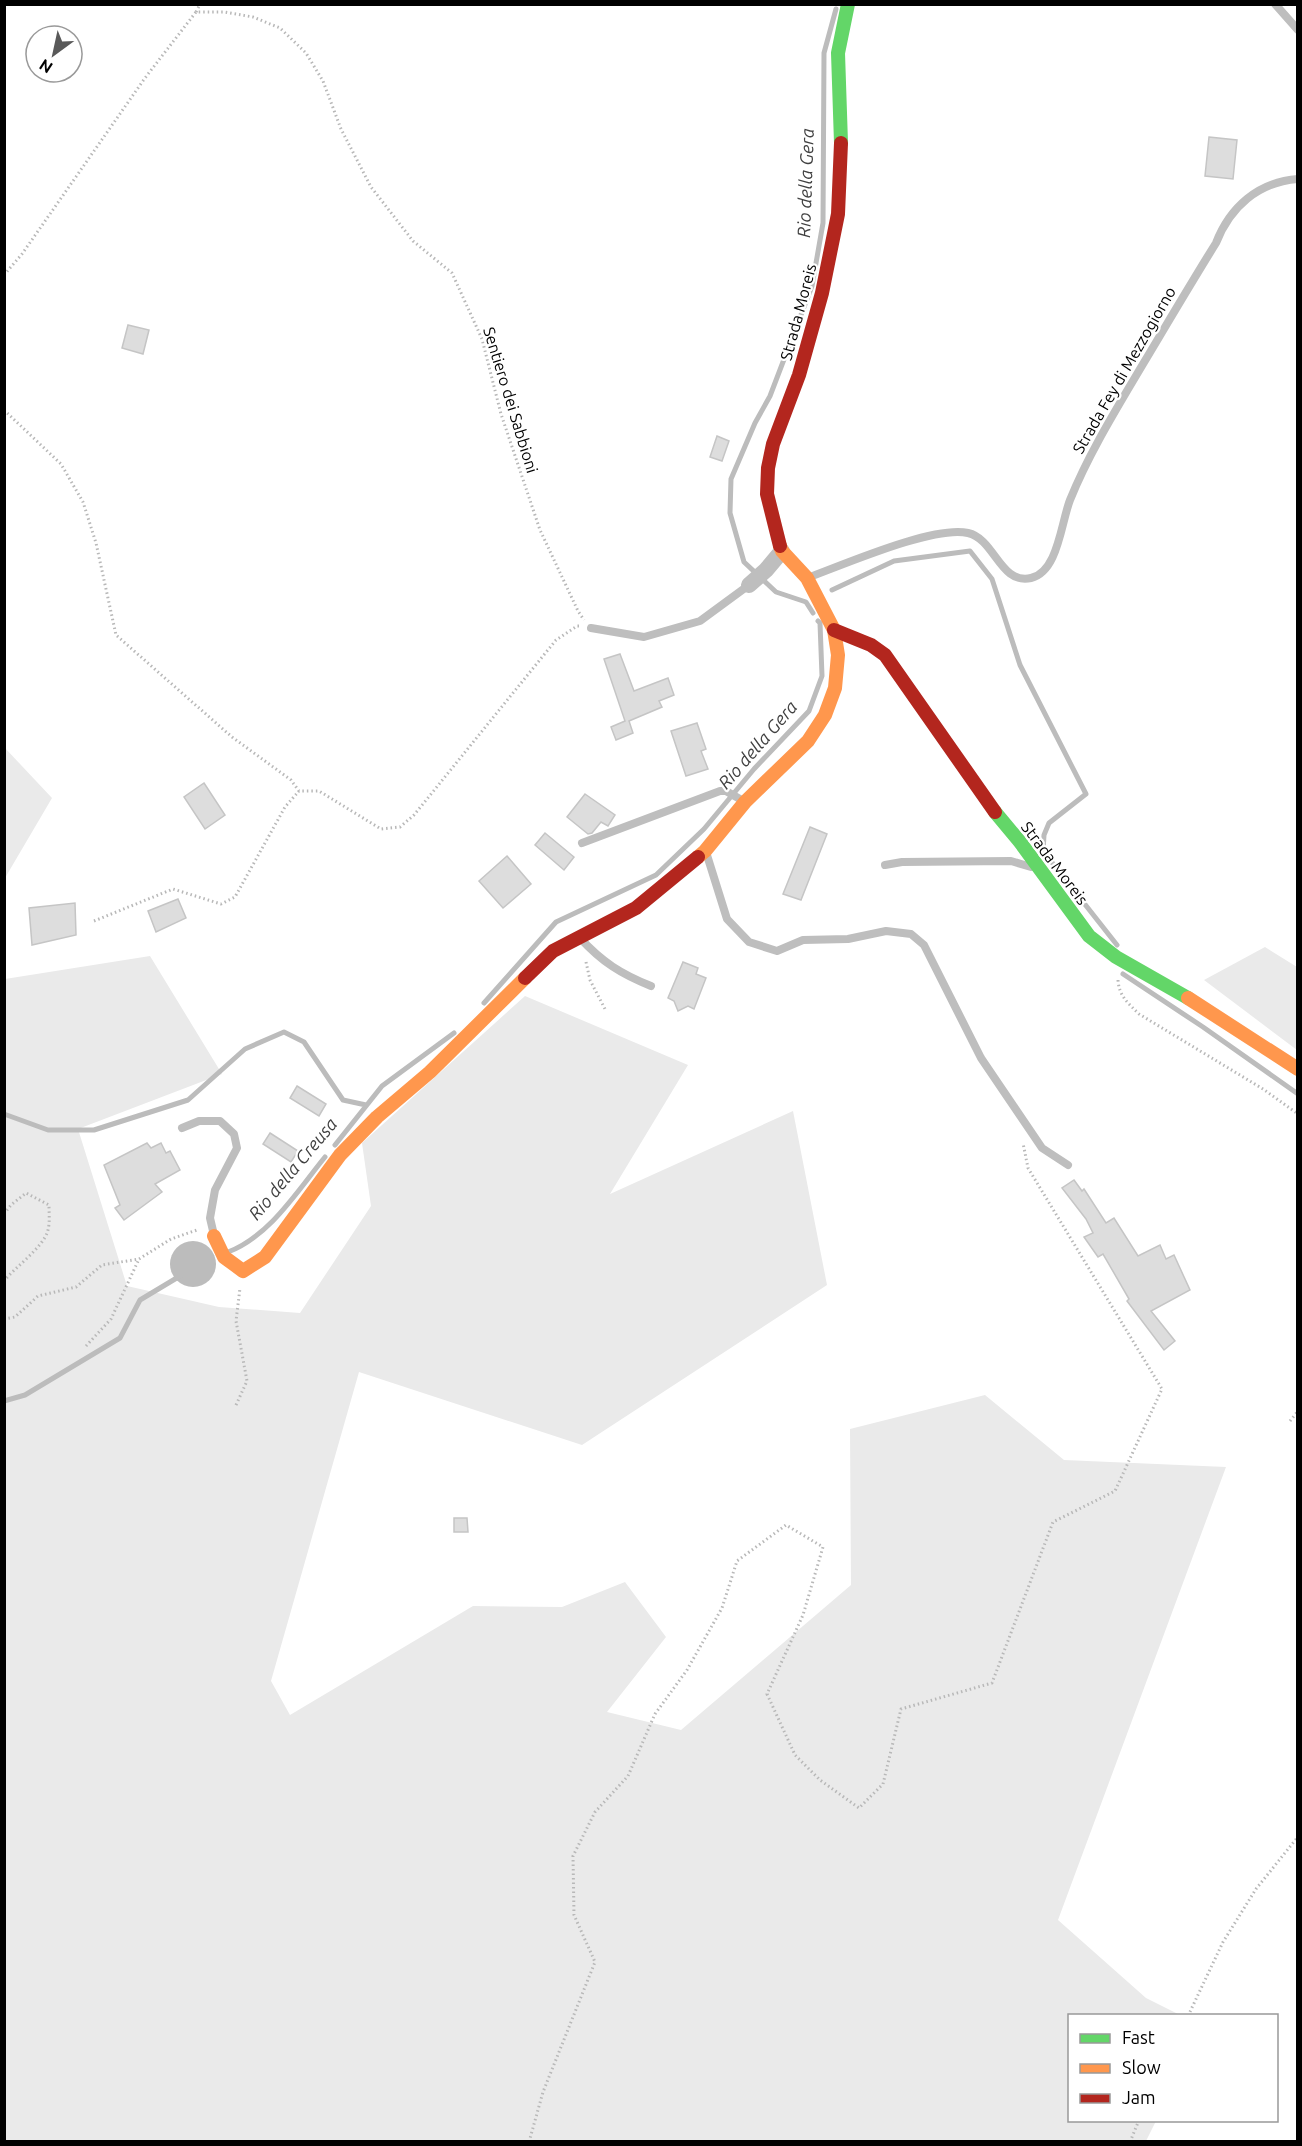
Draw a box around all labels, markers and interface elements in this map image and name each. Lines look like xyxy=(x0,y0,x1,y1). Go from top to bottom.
north arrow xyxy=(24,24,84,84)
text: N xyxy=(36,56,56,77)
water label: Rio della Gera xyxy=(793,128,817,238)
street label: Strada Moreis xyxy=(776,262,820,362)
street label: Strada Fey di Mezzogiorno xyxy=(1069,283,1179,457)
street label: Sentiero dei Sabbioni xyxy=(480,325,542,475)
water label: Rio della Gera xyxy=(714,696,801,792)
street label: Strada Moreis xyxy=(1018,818,1092,908)
water label: Rio della Creusa xyxy=(244,1113,341,1223)
legend xyxy=(1068,2014,1278,2122)
text: Fast xyxy=(1122,2027,1155,2047)
text: Slow xyxy=(1122,2057,1161,2077)
text: Jam xyxy=(1122,2087,1156,2107)

